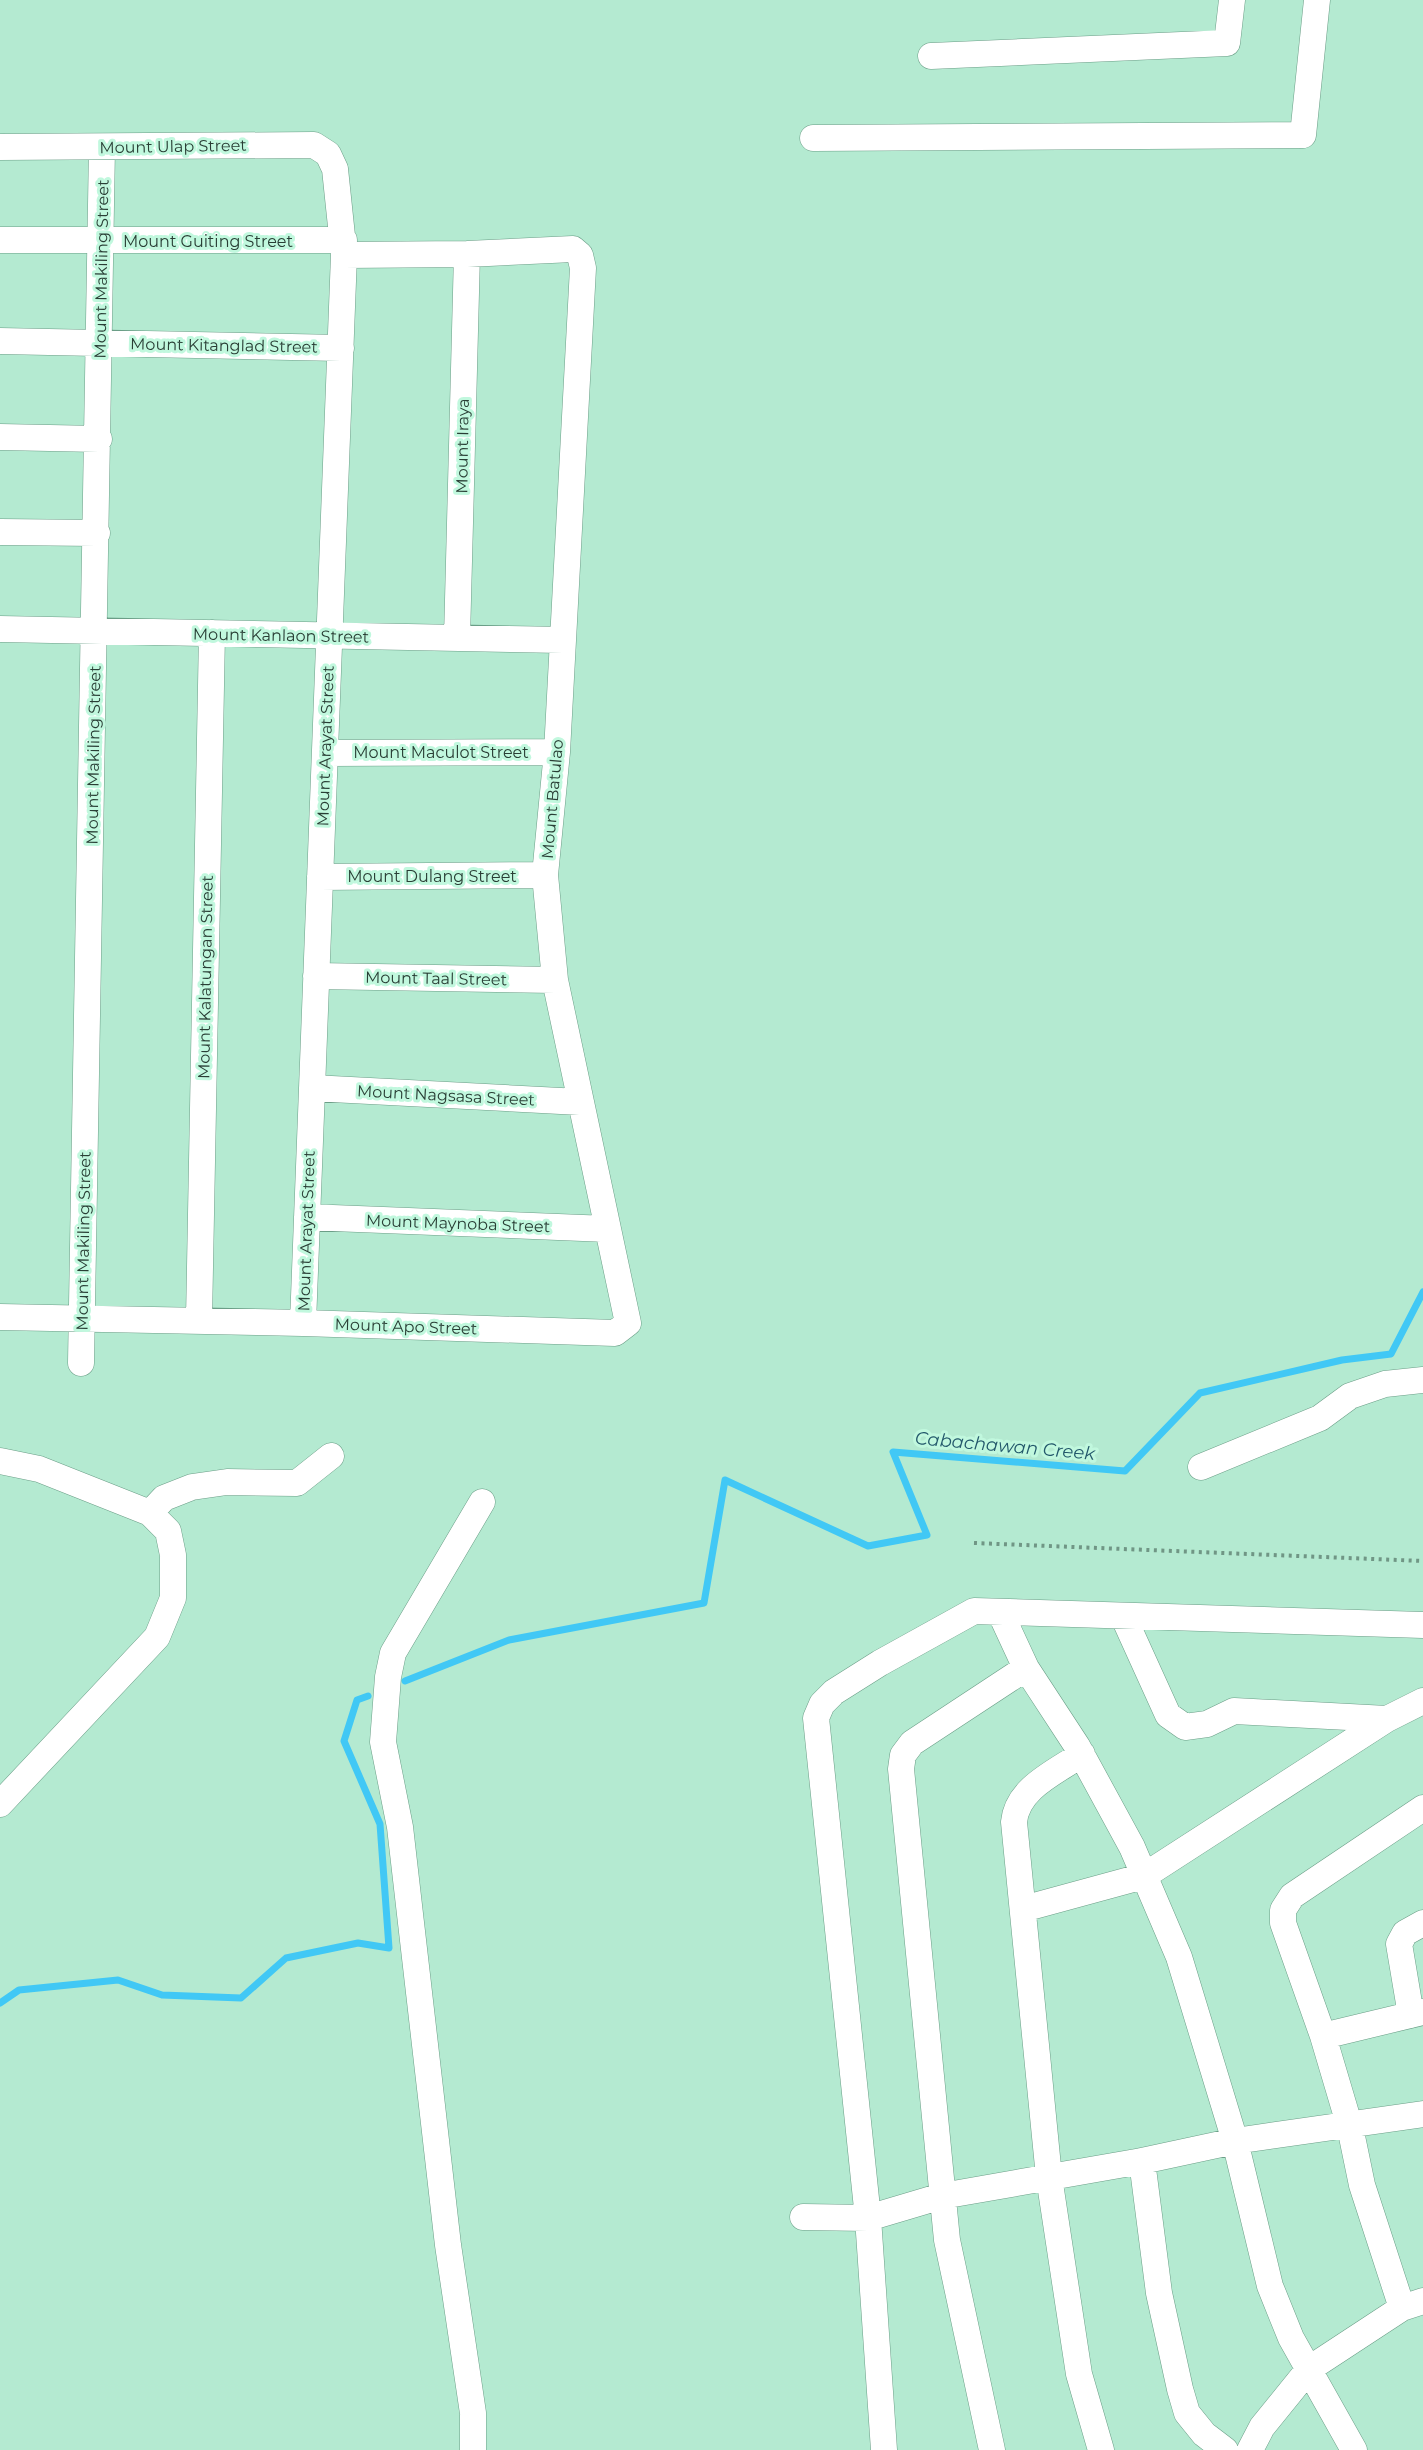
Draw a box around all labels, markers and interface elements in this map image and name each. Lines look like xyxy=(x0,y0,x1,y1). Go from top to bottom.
street label: Mount Ulap Street xyxy=(99,136,247,157)
street label: Mount Makiling Street xyxy=(90,179,113,359)
street label: Mount Guiting Street xyxy=(123,232,293,251)
street label: Mount Kitanglad Street xyxy=(130,334,318,357)
street label: Mount Iraya xyxy=(452,398,473,494)
street label: Mount Kanlaon Street xyxy=(193,624,370,647)
street label: Mount Makiling Street xyxy=(82,665,105,845)
street label: Mount Arayat Street xyxy=(313,665,338,827)
street label: Mount Batulao xyxy=(538,738,567,860)
street label: Mount Maculot Street xyxy=(353,743,529,762)
street label: Mount Dulang Street xyxy=(347,867,517,886)
street label: Mount Kalatungan Street xyxy=(194,874,217,1079)
street label: Mount Taal Street xyxy=(365,968,508,989)
street label: Mount Nagsasa Street xyxy=(357,1081,536,1110)
street label: Mount Arayat Street xyxy=(294,1150,319,1312)
street label: Mount Makiling Street xyxy=(72,1151,95,1331)
street label: Mount Maynoba Street xyxy=(366,1211,551,1236)
street label: Mount Apo Street xyxy=(334,1315,478,1338)
water label: Cabachawan Creek xyxy=(914,1427,1097,1465)

